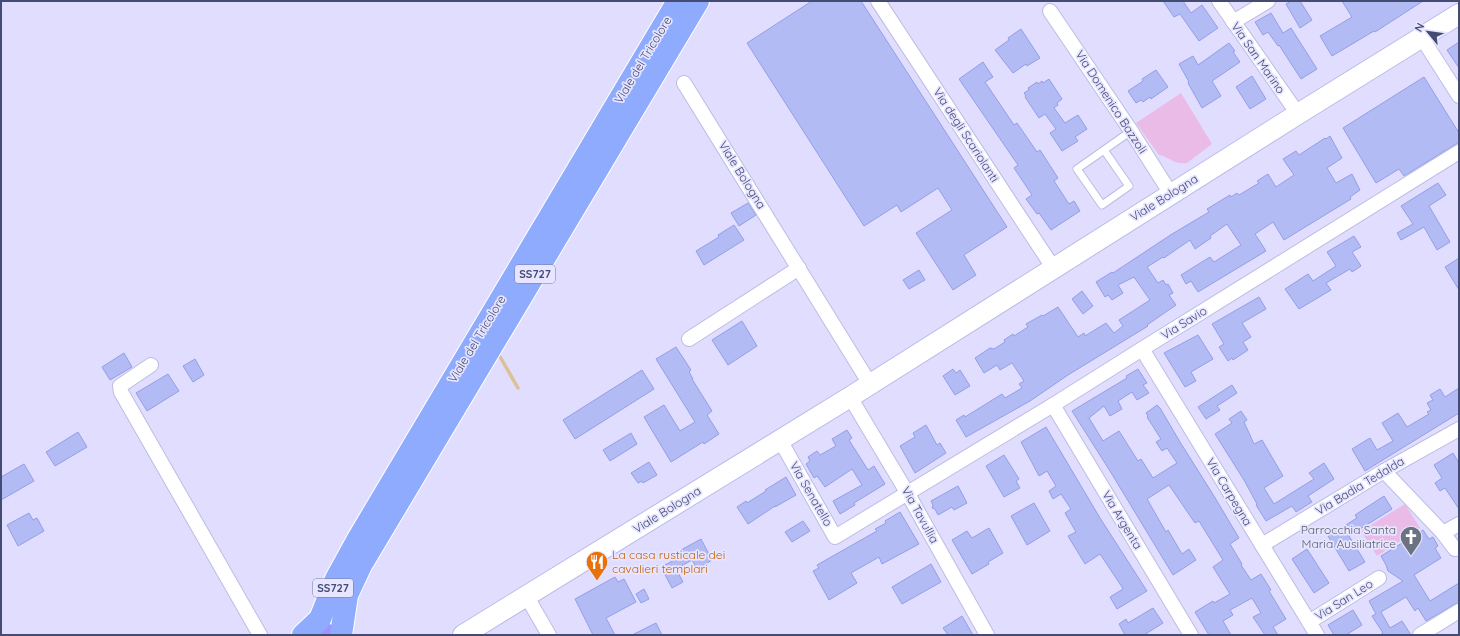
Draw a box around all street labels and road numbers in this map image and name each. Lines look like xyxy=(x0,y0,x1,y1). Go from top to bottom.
street label: Viale del Tricolore xyxy=(611,13,675,106)
street label: Via San Marino xyxy=(1228,19,1289,96)
street label: Via Domenico Bazzoli xyxy=(1072,47,1150,156)
street label: Via degli Scariolanti xyxy=(930,85,1003,185)
street label: Viale Bologna xyxy=(716,138,769,211)
street label: Viale Bologna xyxy=(1127,171,1200,224)
road number: SS727 xyxy=(515,265,555,283)
street label: Viale del Tricolore xyxy=(445,292,509,385)
street label: Via Savio xyxy=(1158,303,1209,342)
street label: Via Badia Tedalda xyxy=(1313,453,1407,518)
street label: Via Carpegna xyxy=(1203,455,1256,528)
street label: Via Senatello xyxy=(787,459,836,529)
street label: Viale Bologna xyxy=(630,483,703,536)
street label: Via Tavullia xyxy=(899,484,942,546)
street label: Via Argenta xyxy=(1099,488,1146,552)
street label: Via San Leo xyxy=(1312,576,1376,623)
road number: SS727 xyxy=(313,579,353,597)

